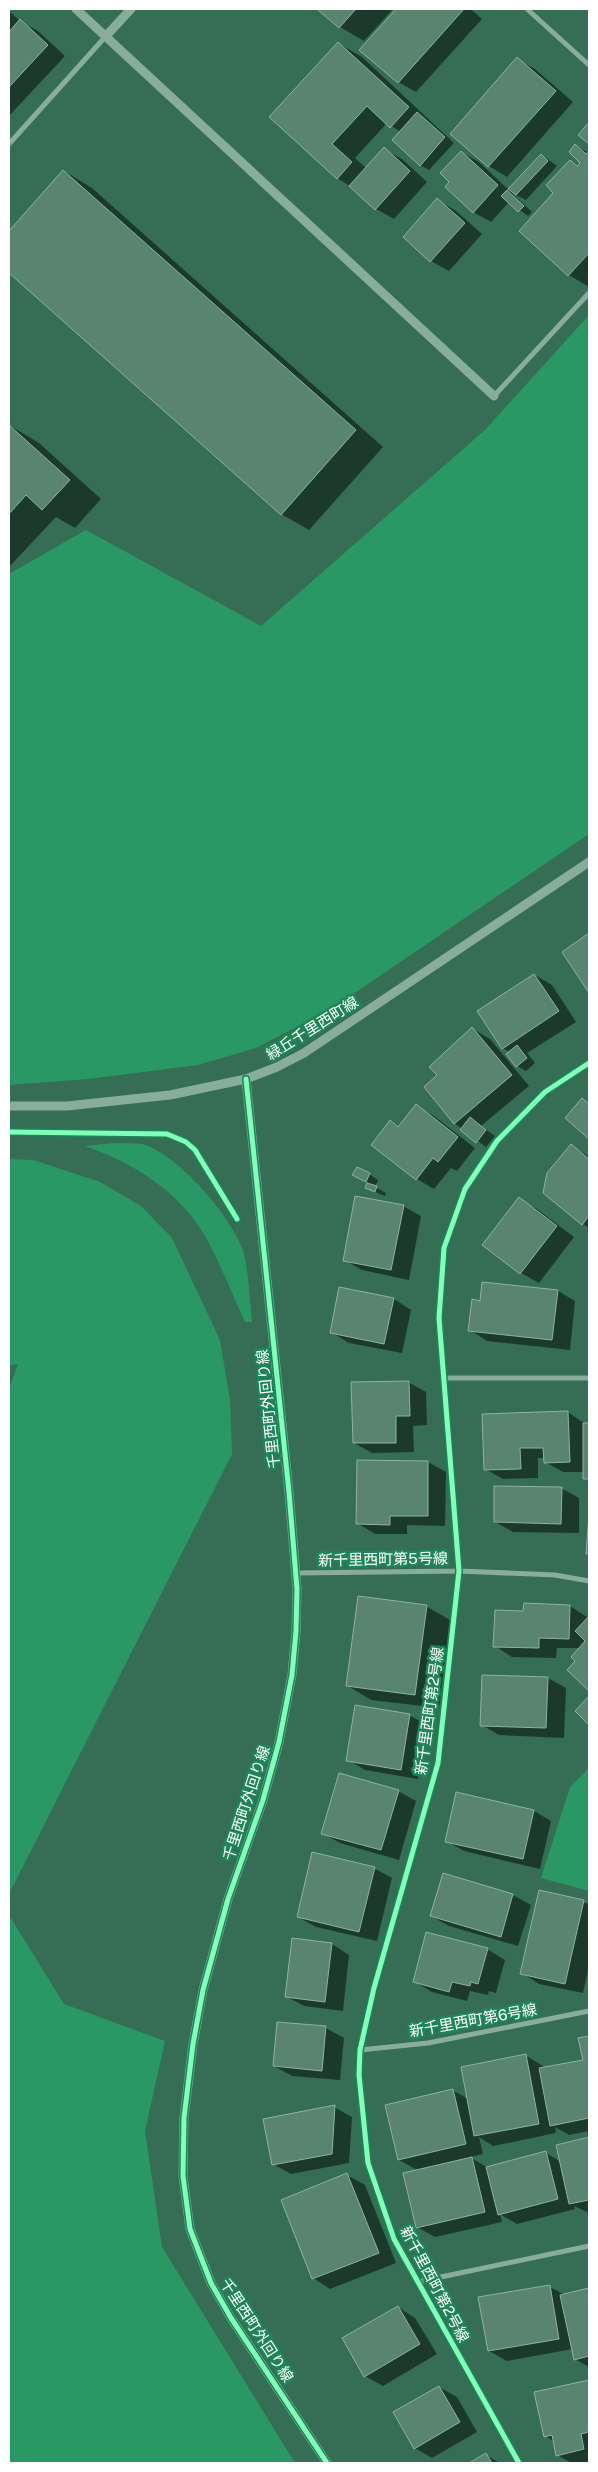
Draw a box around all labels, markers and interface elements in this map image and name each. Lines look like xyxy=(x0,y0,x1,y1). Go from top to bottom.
street label: 緑丘千里西町線 xyxy=(263,993,361,1063)
street label: 千里西町外回り線 xyxy=(253,1348,283,1470)
street label: 新千里西町第5号線 xyxy=(318,1549,448,1569)
street label: 新千里西町第2号線 xyxy=(412,1646,446,1776)
street label: 千里西町外回り線 xyxy=(219,1743,273,1863)
street label: 新千里西町第6号線 xyxy=(408,2000,538,2040)
street label: 新千里西町第2号線 xyxy=(397,2223,473,2345)
street label: 千里西町外回り線 xyxy=(217,2275,297,2385)

